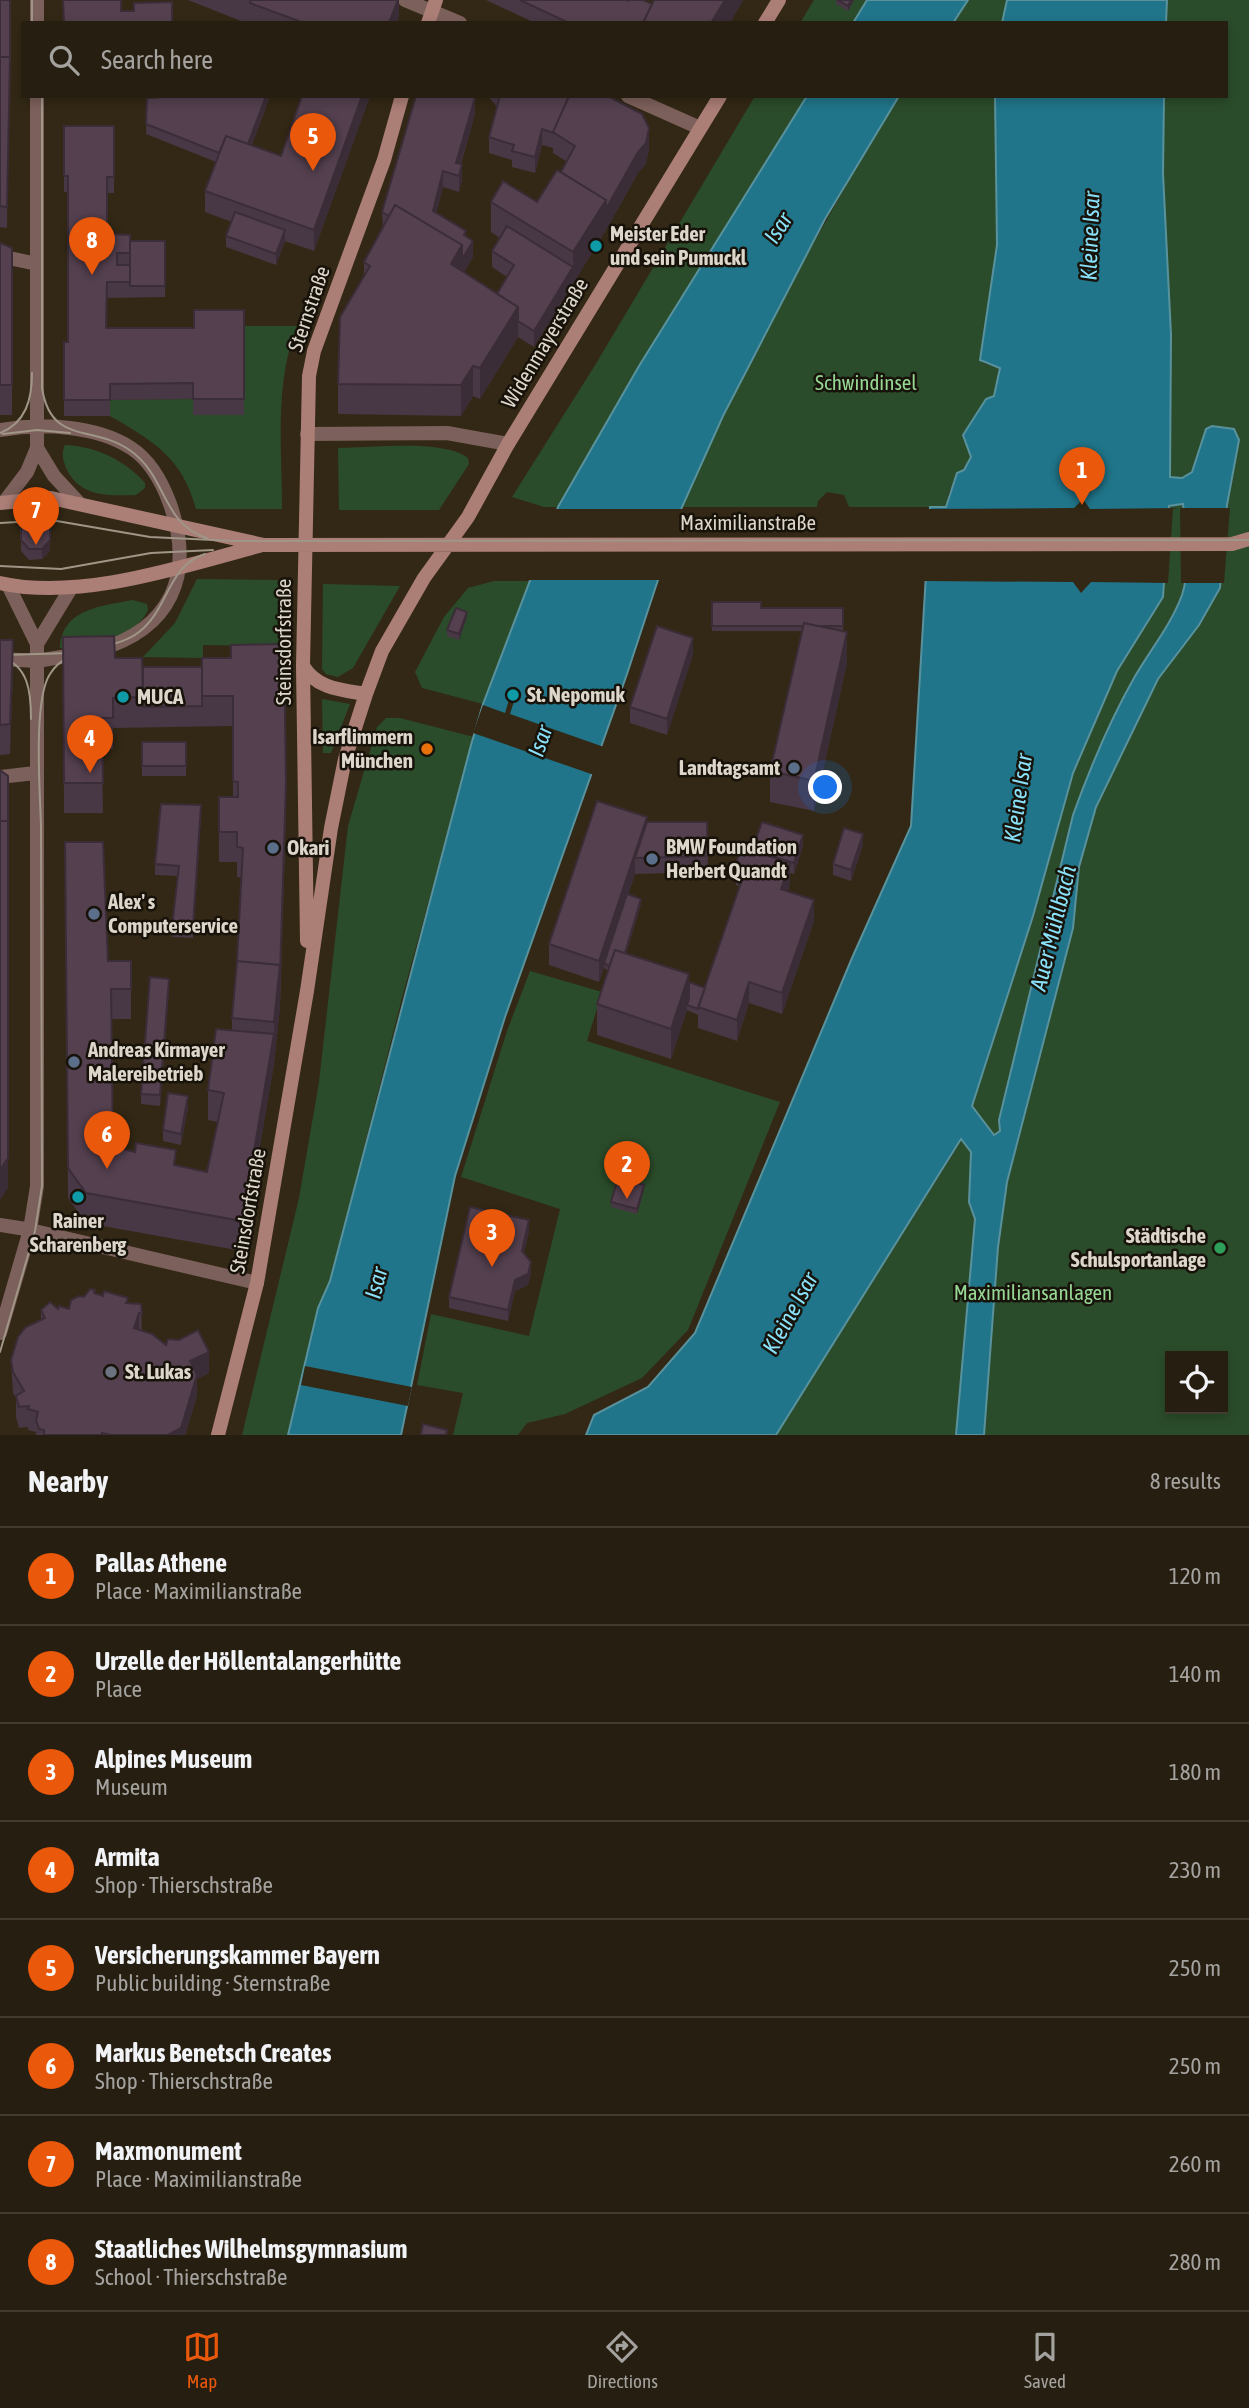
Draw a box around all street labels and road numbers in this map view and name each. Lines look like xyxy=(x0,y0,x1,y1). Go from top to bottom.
street label: Sternstraße xyxy=(282,263,334,355)
street label: Widenmayerstraße xyxy=(496,273,592,412)
street label: Maximilianstraße xyxy=(680,510,816,534)
street label: Steinsdorfstraße xyxy=(271,579,295,705)
street label: Steinsdorfstraße xyxy=(224,1146,270,1275)

